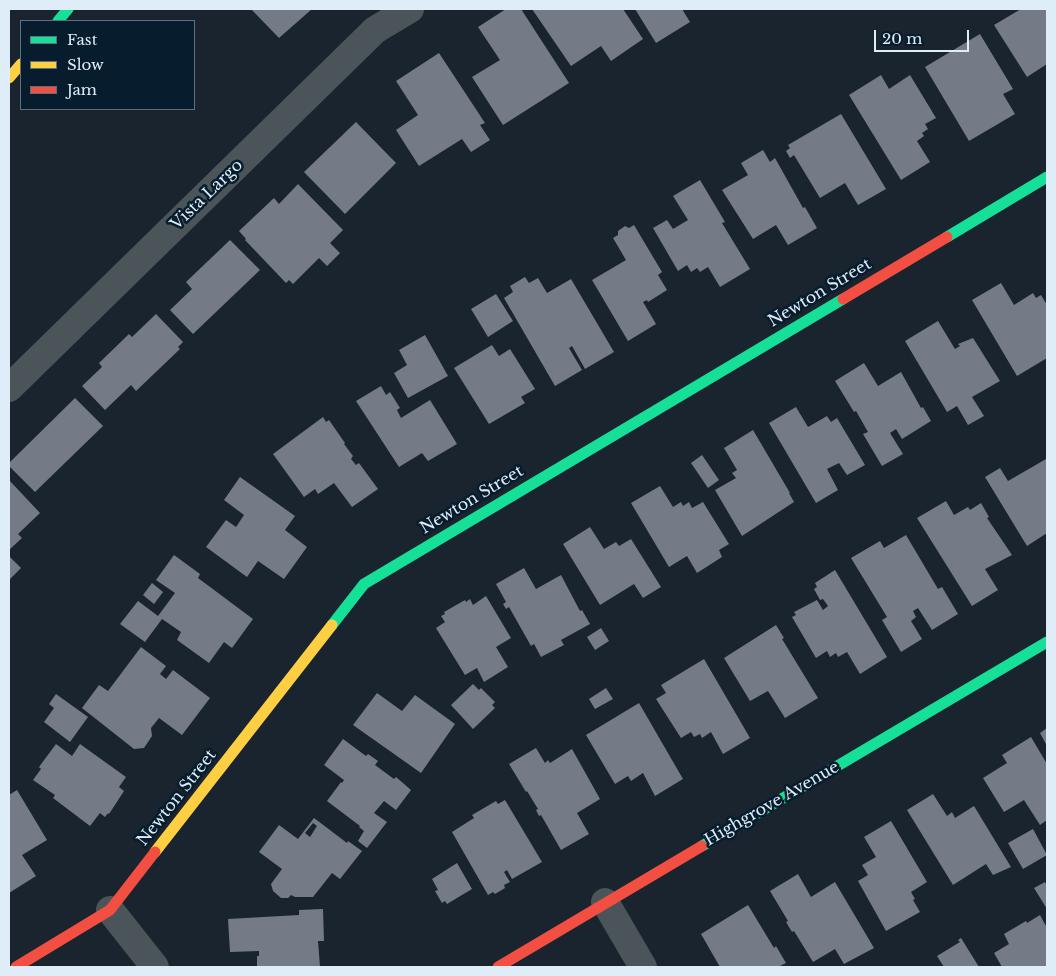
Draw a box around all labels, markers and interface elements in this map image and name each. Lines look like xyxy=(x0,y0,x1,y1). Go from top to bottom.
legend xyxy=(20,20,195,110)
scale bar xyxy=(876,20,971,52)
text: 20 m xyxy=(882,29,922,48)
text: Fast xyxy=(67,30,97,49)
text: Slow xyxy=(67,55,104,74)
text: Jam xyxy=(67,80,97,99)
street label: Vista Largo xyxy=(167,156,247,234)
street label: Newton Street xyxy=(765,255,875,331)
street label: Newton Street xyxy=(417,462,527,538)
street label: Newton Street xyxy=(133,746,221,850)
street label: Highgrove Avenue xyxy=(701,758,843,850)

